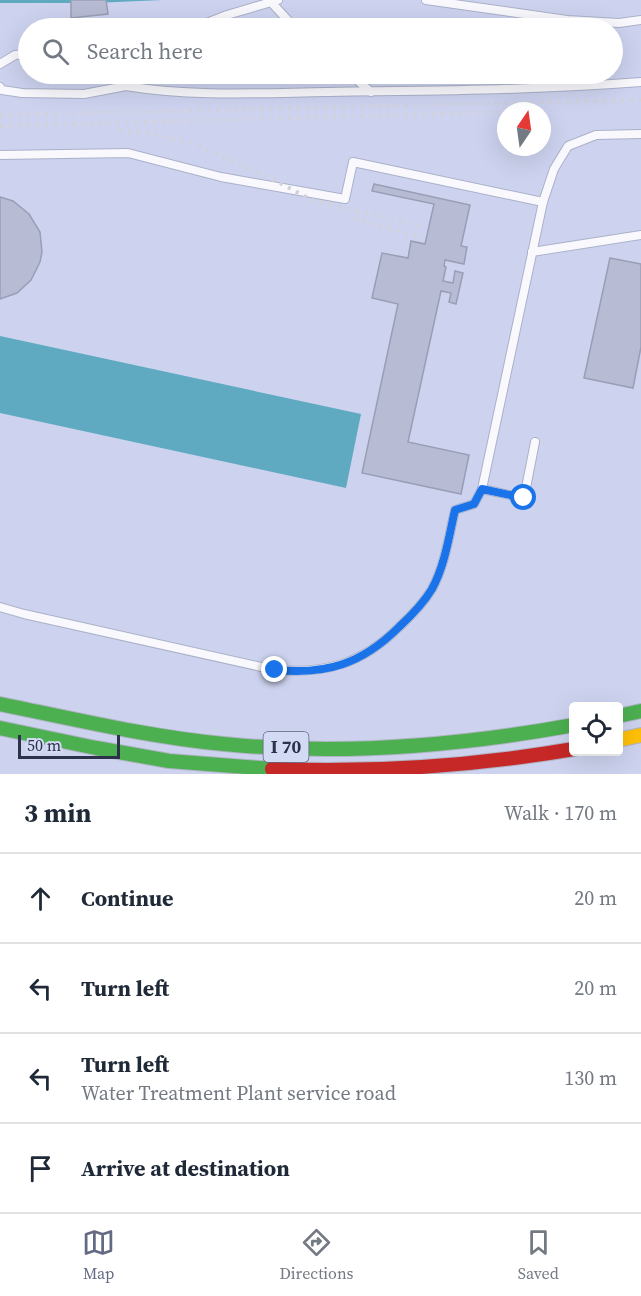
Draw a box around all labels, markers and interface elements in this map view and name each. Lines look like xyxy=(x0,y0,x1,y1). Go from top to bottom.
search box xyxy=(18,18,623,84)
icon: search xyxy=(39,35,72,68)
text: Search here xyxy=(87,36,203,66)
north arrow xyxy=(497,102,551,156)
route start xyxy=(510,484,536,510)
route end xyxy=(261,656,287,682)
map controls xyxy=(569,702,623,756)
button: locate xyxy=(569,702,623,756)
scale bar xyxy=(18,732,120,760)
road number: I 70 xyxy=(264,732,308,762)
text: 50 m xyxy=(27,734,61,756)
text: 3 min xyxy=(24,795,91,831)
text: Walk · 170 m xyxy=(504,799,617,827)
icon: ahead xyxy=(24,882,57,915)
text: Continue xyxy=(81,883,174,913)
text: 20 m xyxy=(574,884,617,912)
icon: left xyxy=(24,972,57,1005)
text: Turn left xyxy=(81,973,169,1003)
text: 20 m xyxy=(574,974,617,1002)
text: Turn left xyxy=(81,1049,169,1079)
icon: left xyxy=(24,1062,57,1095)
text: 130 m xyxy=(564,1064,617,1092)
text: Water Treatment Plant service road xyxy=(81,1079,396,1107)
icon: arrive xyxy=(24,1152,57,1185)
text: Arrive at destination xyxy=(81,1153,290,1183)
tab: Map xyxy=(82,1226,115,1284)
tab: Directions xyxy=(279,1226,354,1284)
tab: Saved xyxy=(518,1226,559,1284)

